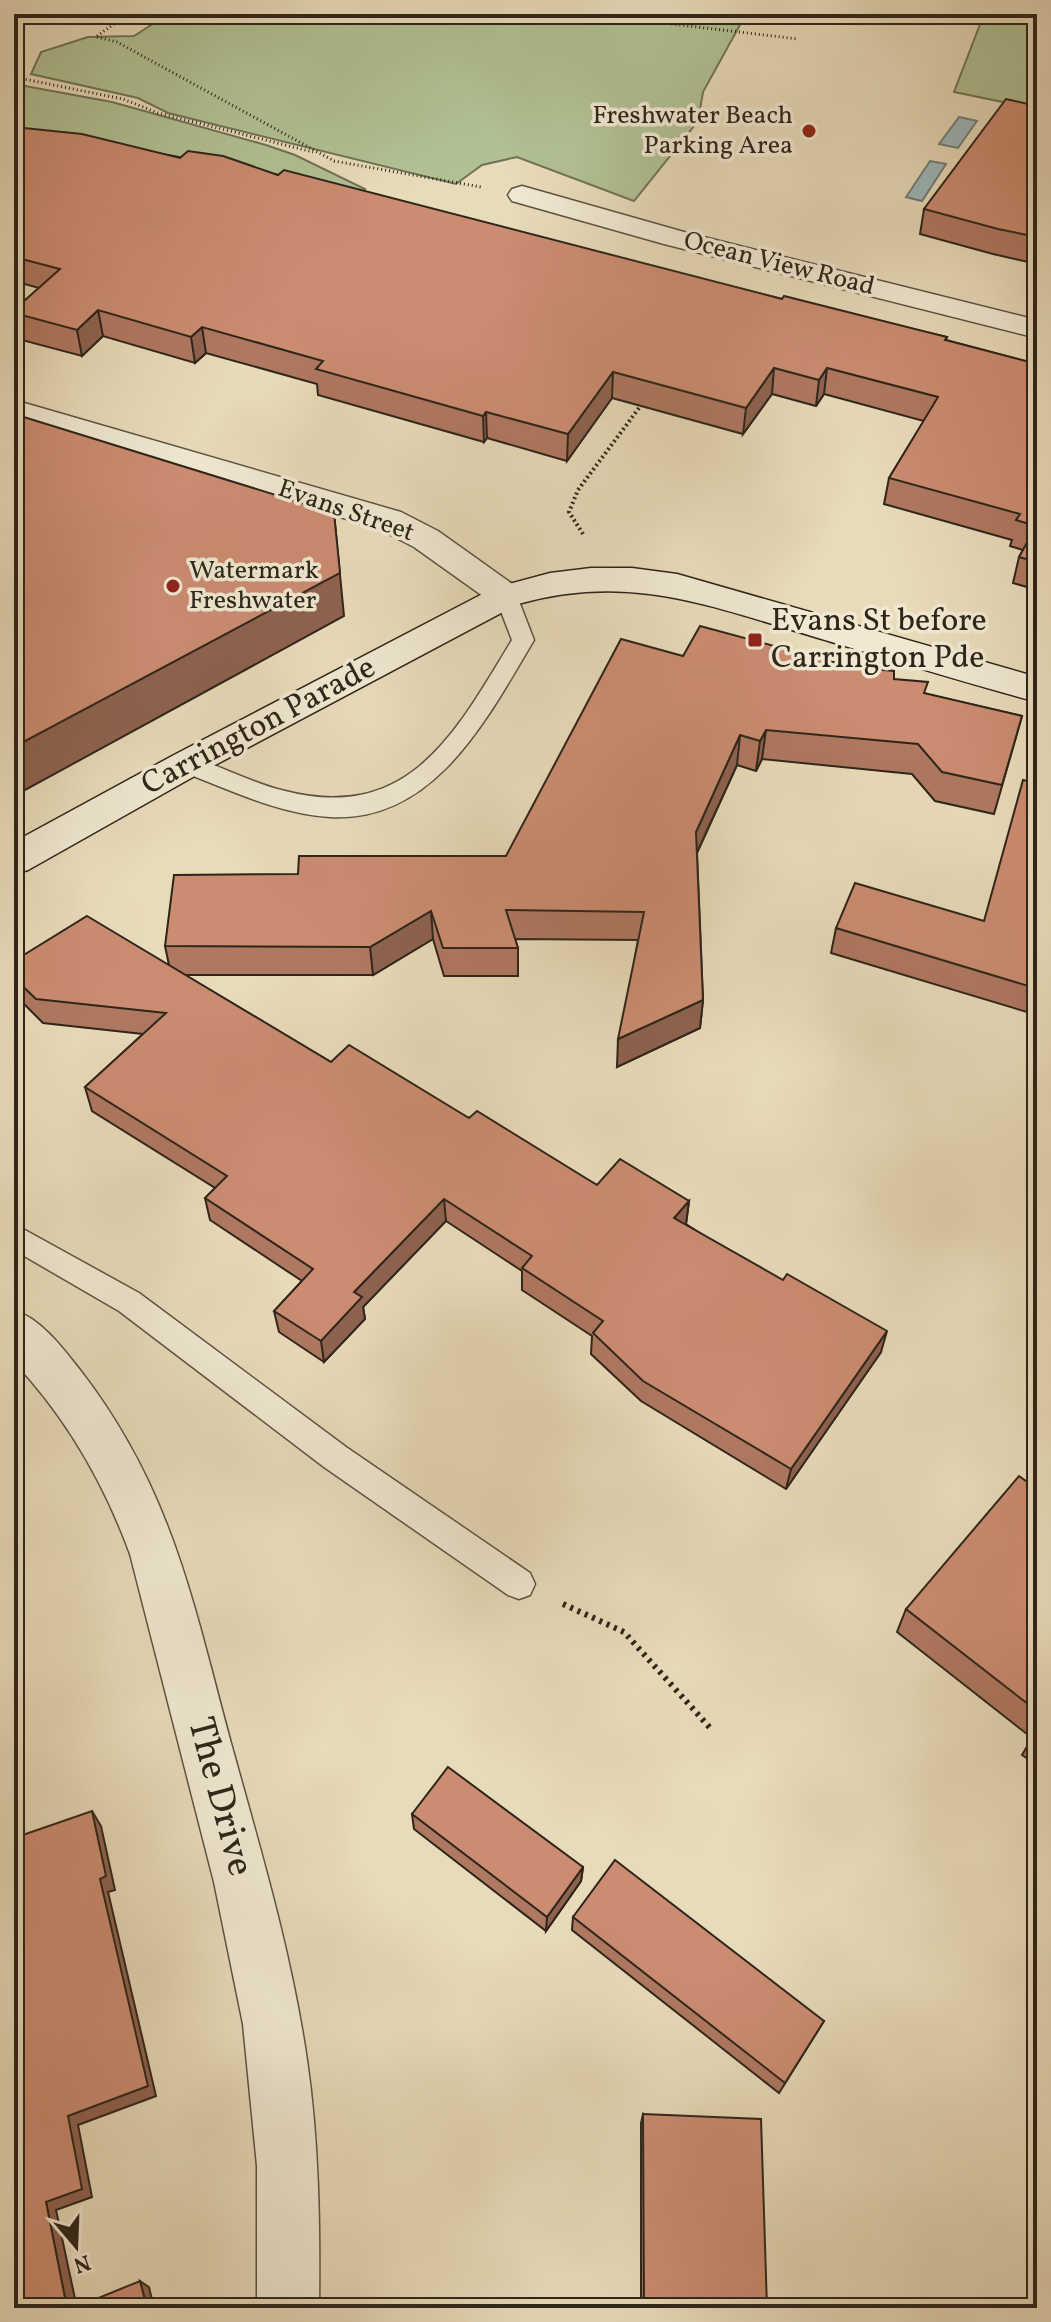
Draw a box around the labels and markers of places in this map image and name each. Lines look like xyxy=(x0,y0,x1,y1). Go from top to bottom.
place label: Freshwater Beach Parking Area xyxy=(592,98,793,164)
marker: Freshwater Beach Parking Area xyxy=(800,122,818,140)
place label: Watermark Freshwater xyxy=(189,553,319,619)
marker: Watermark Freshwater xyxy=(164,577,182,595)
place label: Evans St before Carrington Pde xyxy=(771,600,987,681)
marker: Evans St before Carrington Pde xyxy=(746,631,764,649)

